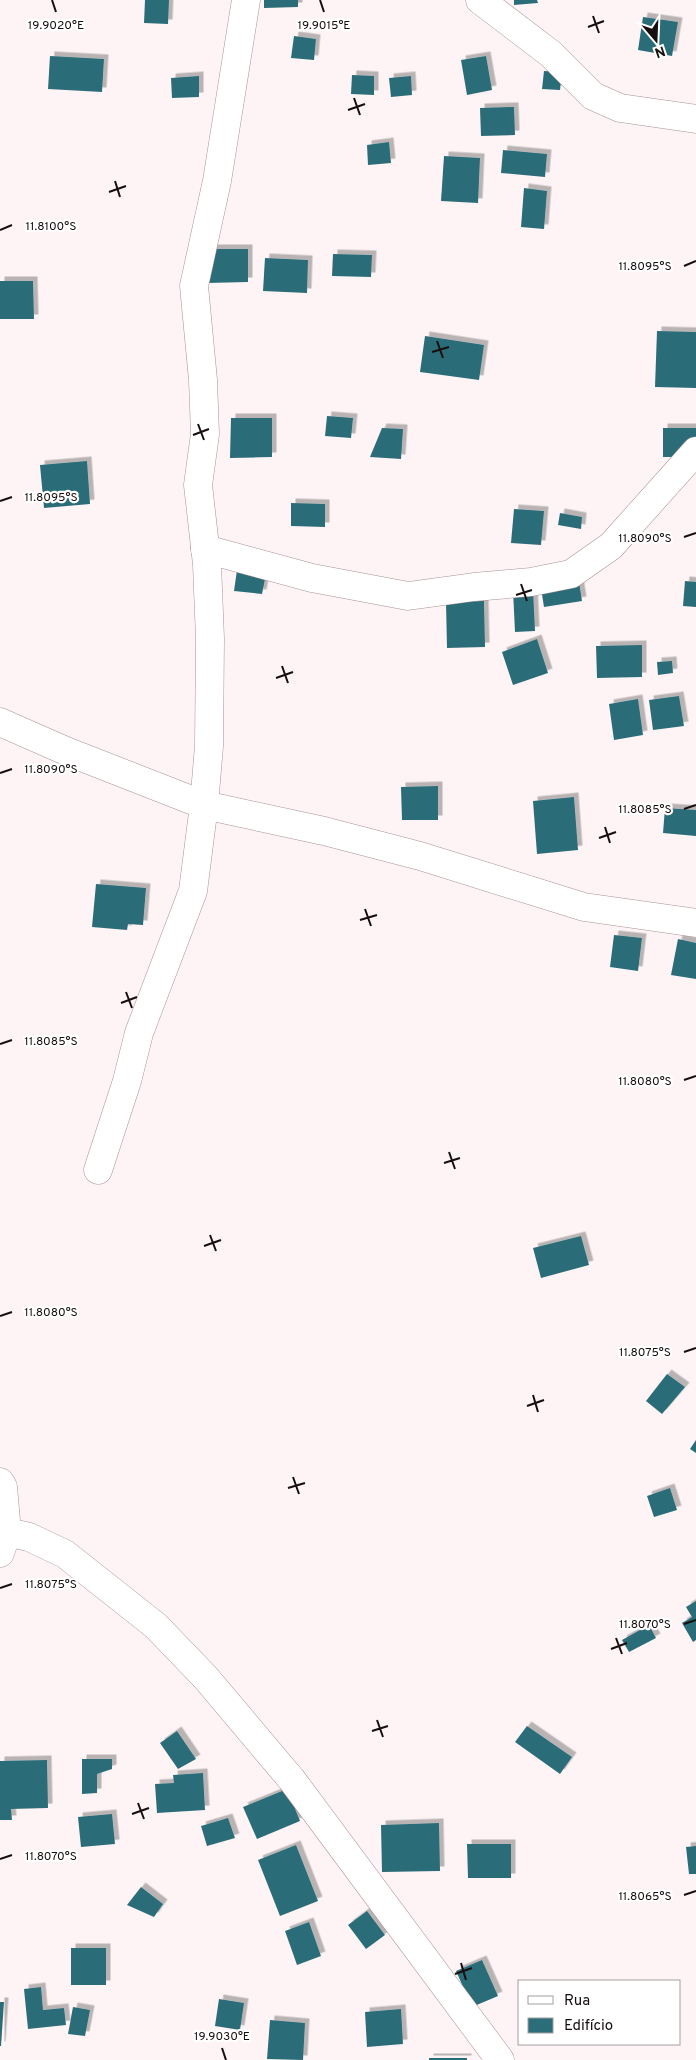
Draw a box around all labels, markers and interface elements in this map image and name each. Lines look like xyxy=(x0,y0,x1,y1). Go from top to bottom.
north arrow xyxy=(631,15,681,65)
text: 19.9020°E xyxy=(28,18,84,34)
text: 19.9015°E xyxy=(297,18,351,34)
text: N xyxy=(652,41,667,61)
text: 11.8100°S xyxy=(26,219,76,235)
text: 11.8095°S xyxy=(618,259,672,275)
text: 11.8095°S xyxy=(24,490,78,506)
text: 11.8090°S xyxy=(618,531,672,547)
text: 11.8090°S xyxy=(24,762,78,778)
text: 11.8085°S xyxy=(618,802,672,818)
text: 11.8085°S xyxy=(24,1034,78,1050)
text: 11.8080°S xyxy=(618,1074,672,1090)
text: 11.8080°S xyxy=(24,1305,78,1321)
text: 11.8075°S xyxy=(619,1345,671,1361)
text: 11.8075°S xyxy=(25,1577,77,1593)
text: 11.8070°S xyxy=(619,1617,671,1633)
text: 11.8070°S xyxy=(25,1849,77,1865)
text: 11.8065°S xyxy=(618,1889,672,1905)
legend xyxy=(518,1980,681,2045)
text: Rua xyxy=(564,1992,590,2011)
text: Edifício xyxy=(564,2017,613,2036)
text: 19.9030°E xyxy=(194,2029,250,2045)

